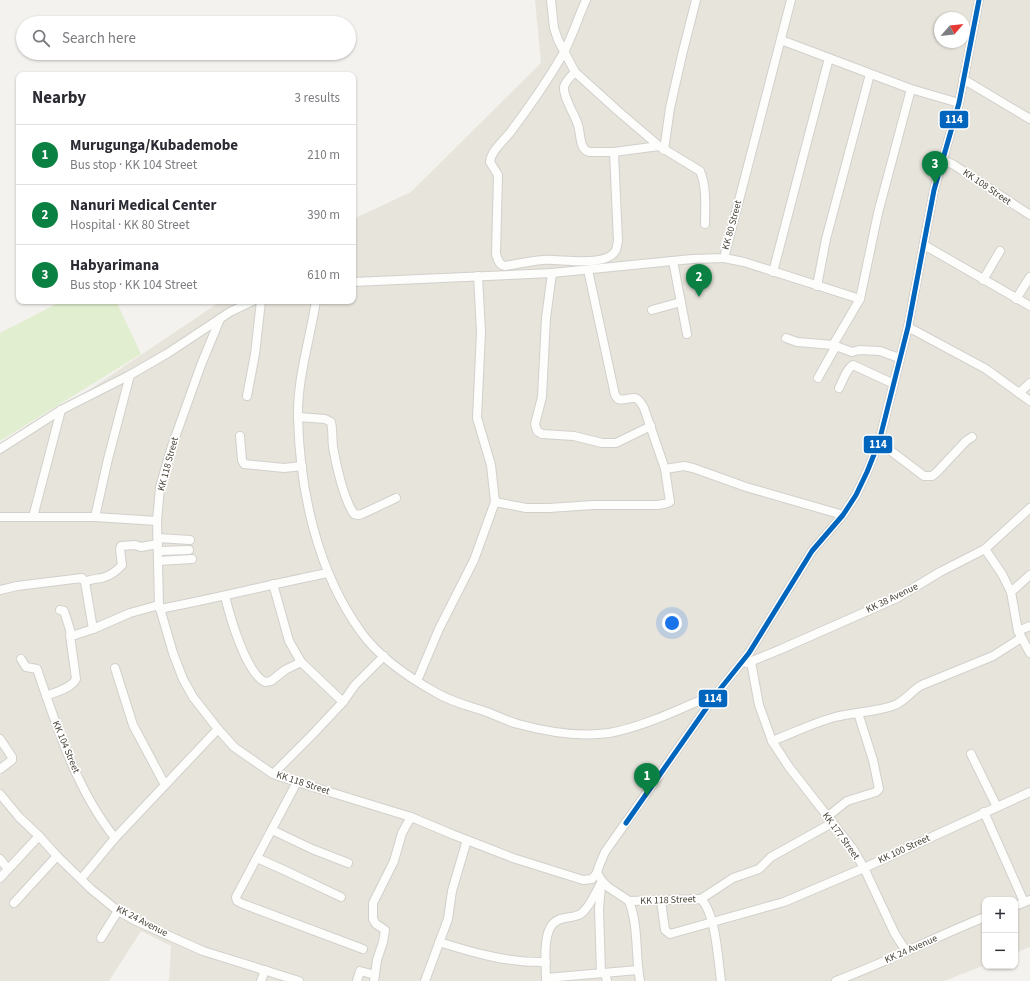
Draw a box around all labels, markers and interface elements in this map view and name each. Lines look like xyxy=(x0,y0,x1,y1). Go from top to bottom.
north arrow xyxy=(934,12,970,48)
search box xyxy=(16,16,356,60)
icon: search xyxy=(30,27,52,49)
text: Search here xyxy=(62,28,136,49)
text: Nearby xyxy=(32,86,86,110)
text: 3 results xyxy=(295,89,340,107)
line badge: 114 xyxy=(939,110,969,129)
text: 114 xyxy=(945,112,963,127)
text: Murugunga/Kubademobe xyxy=(70,135,238,156)
text: 1 xyxy=(42,146,48,164)
text: 210 m xyxy=(307,146,340,164)
pin: 3 xyxy=(922,151,948,184)
text: Bus stop · KK 104 Street xyxy=(70,156,197,174)
street label: KK 108 Street xyxy=(960,166,1014,209)
text: Nanuri Medical Center xyxy=(70,195,216,216)
street label: KK 80 Street xyxy=(719,198,745,251)
text: 2 xyxy=(42,206,48,224)
text: 390 m xyxy=(307,206,340,224)
text: Hospital · KK 80 Street xyxy=(70,216,190,234)
text: Habyarimana xyxy=(70,255,159,276)
pin: 2 xyxy=(686,264,712,297)
text: 3 xyxy=(42,266,48,284)
text: 610 m xyxy=(307,266,340,284)
text: Bus stop · KK 104 Street xyxy=(70,276,197,294)
street label: KK 118 Street xyxy=(154,435,182,493)
line badge: 114 xyxy=(863,435,893,454)
text: 114 xyxy=(869,437,887,452)
street label: KK 38 Avenue xyxy=(864,579,920,617)
your location xyxy=(662,613,682,633)
line badge: 114 xyxy=(698,689,728,708)
text: 114 xyxy=(704,691,722,706)
street label: KK 104 Street xyxy=(49,719,84,776)
pin: 1 xyxy=(634,763,660,796)
street label: KK 118 Street xyxy=(274,768,332,798)
street label: KK 177 Street xyxy=(819,809,863,863)
street label: KK 100 Street xyxy=(876,831,933,867)
street label: KK 118 Street xyxy=(640,892,697,908)
map controls xyxy=(982,897,1018,969)
button: + xyxy=(982,897,1018,933)
street label: KK 24 Avenue xyxy=(114,902,170,940)
street label: KK 24 Avenue xyxy=(882,931,940,967)
button: − xyxy=(982,933,1018,969)

